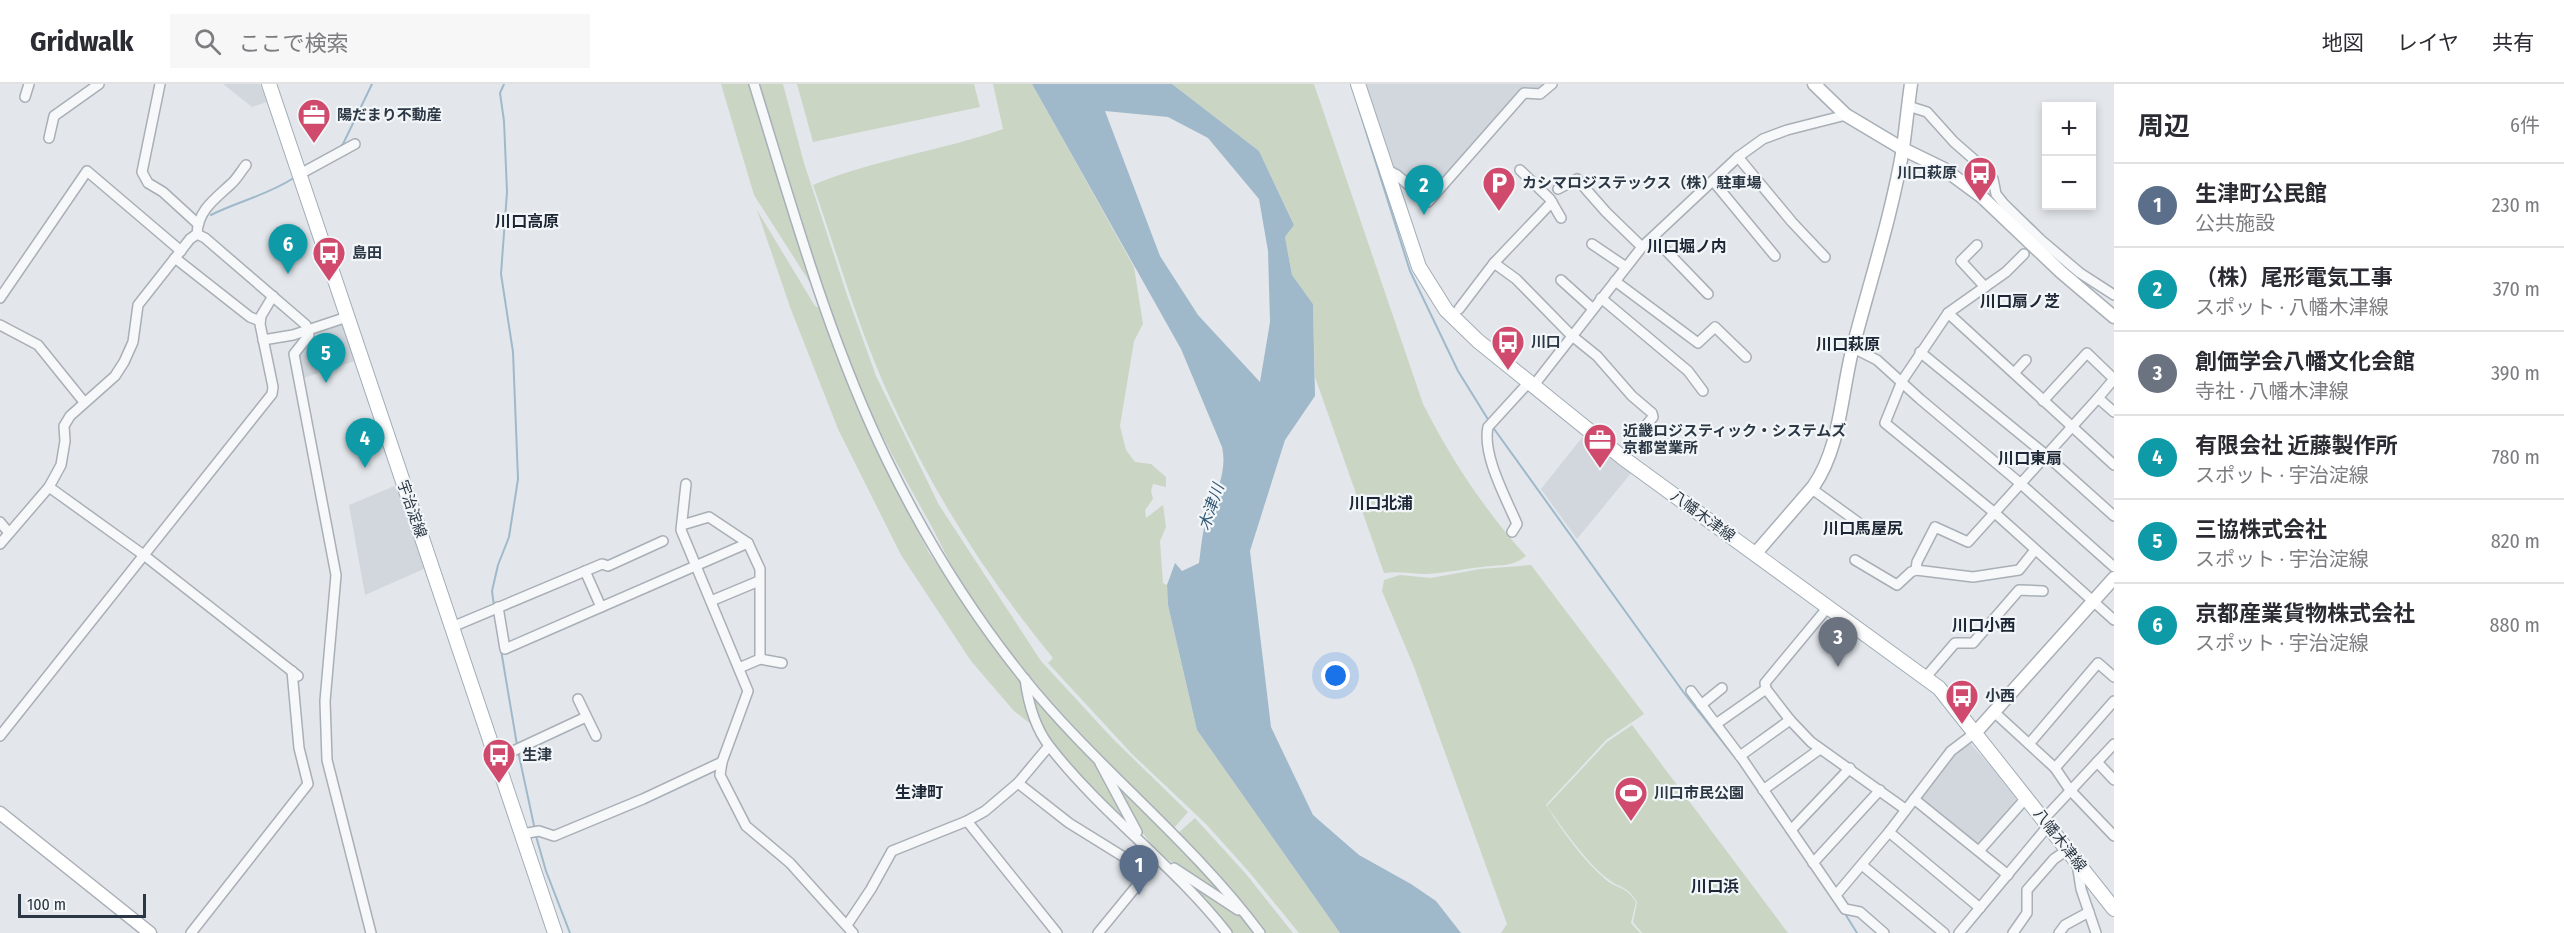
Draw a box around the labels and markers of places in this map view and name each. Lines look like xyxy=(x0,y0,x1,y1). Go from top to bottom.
office icon: 陽だまり不動産 xyxy=(296,97,332,144)
place label: 陽だまり不動産 xyxy=(337,106,442,124)
bus stop icon: 川口萩原 xyxy=(1962,155,1998,202)
place label: 川口萩原 xyxy=(1897,164,1957,182)
parking icon: カシマロジステックス（株）駐車場 xyxy=(1481,165,1517,212)
pin: 2 xyxy=(1404,166,1444,215)
place label: カシマロジステックス（株）駐車場 xyxy=(1522,174,1762,192)
pin: 6 xyxy=(268,224,308,274)
bus stop icon: 島田 xyxy=(311,235,347,282)
place label: 島田 xyxy=(352,244,382,262)
bus stop icon: 川口 xyxy=(1490,324,1526,371)
place label: 川口 xyxy=(1531,333,1561,351)
pin: 5 xyxy=(306,334,346,383)
pin: 4 xyxy=(346,418,385,468)
office icon: 近畿ロジスティック・システムズ 京都営業所 xyxy=(1582,422,1618,469)
place label: 近畿ロジスティック・システムズ 京都営業所 xyxy=(1623,422,1846,457)
pin: 3 xyxy=(1818,618,1858,667)
bus stop icon: 小西 xyxy=(1944,678,1980,725)
place label: 小西 xyxy=(1985,687,2015,705)
bus stop icon: 生津 xyxy=(481,737,517,784)
place label: 生津 xyxy=(522,746,552,764)
sports icon: 川口市民公園 xyxy=(1613,775,1649,822)
place label: 川口市民公園 xyxy=(1654,784,1744,802)
pin: 1 xyxy=(1120,846,1158,895)

